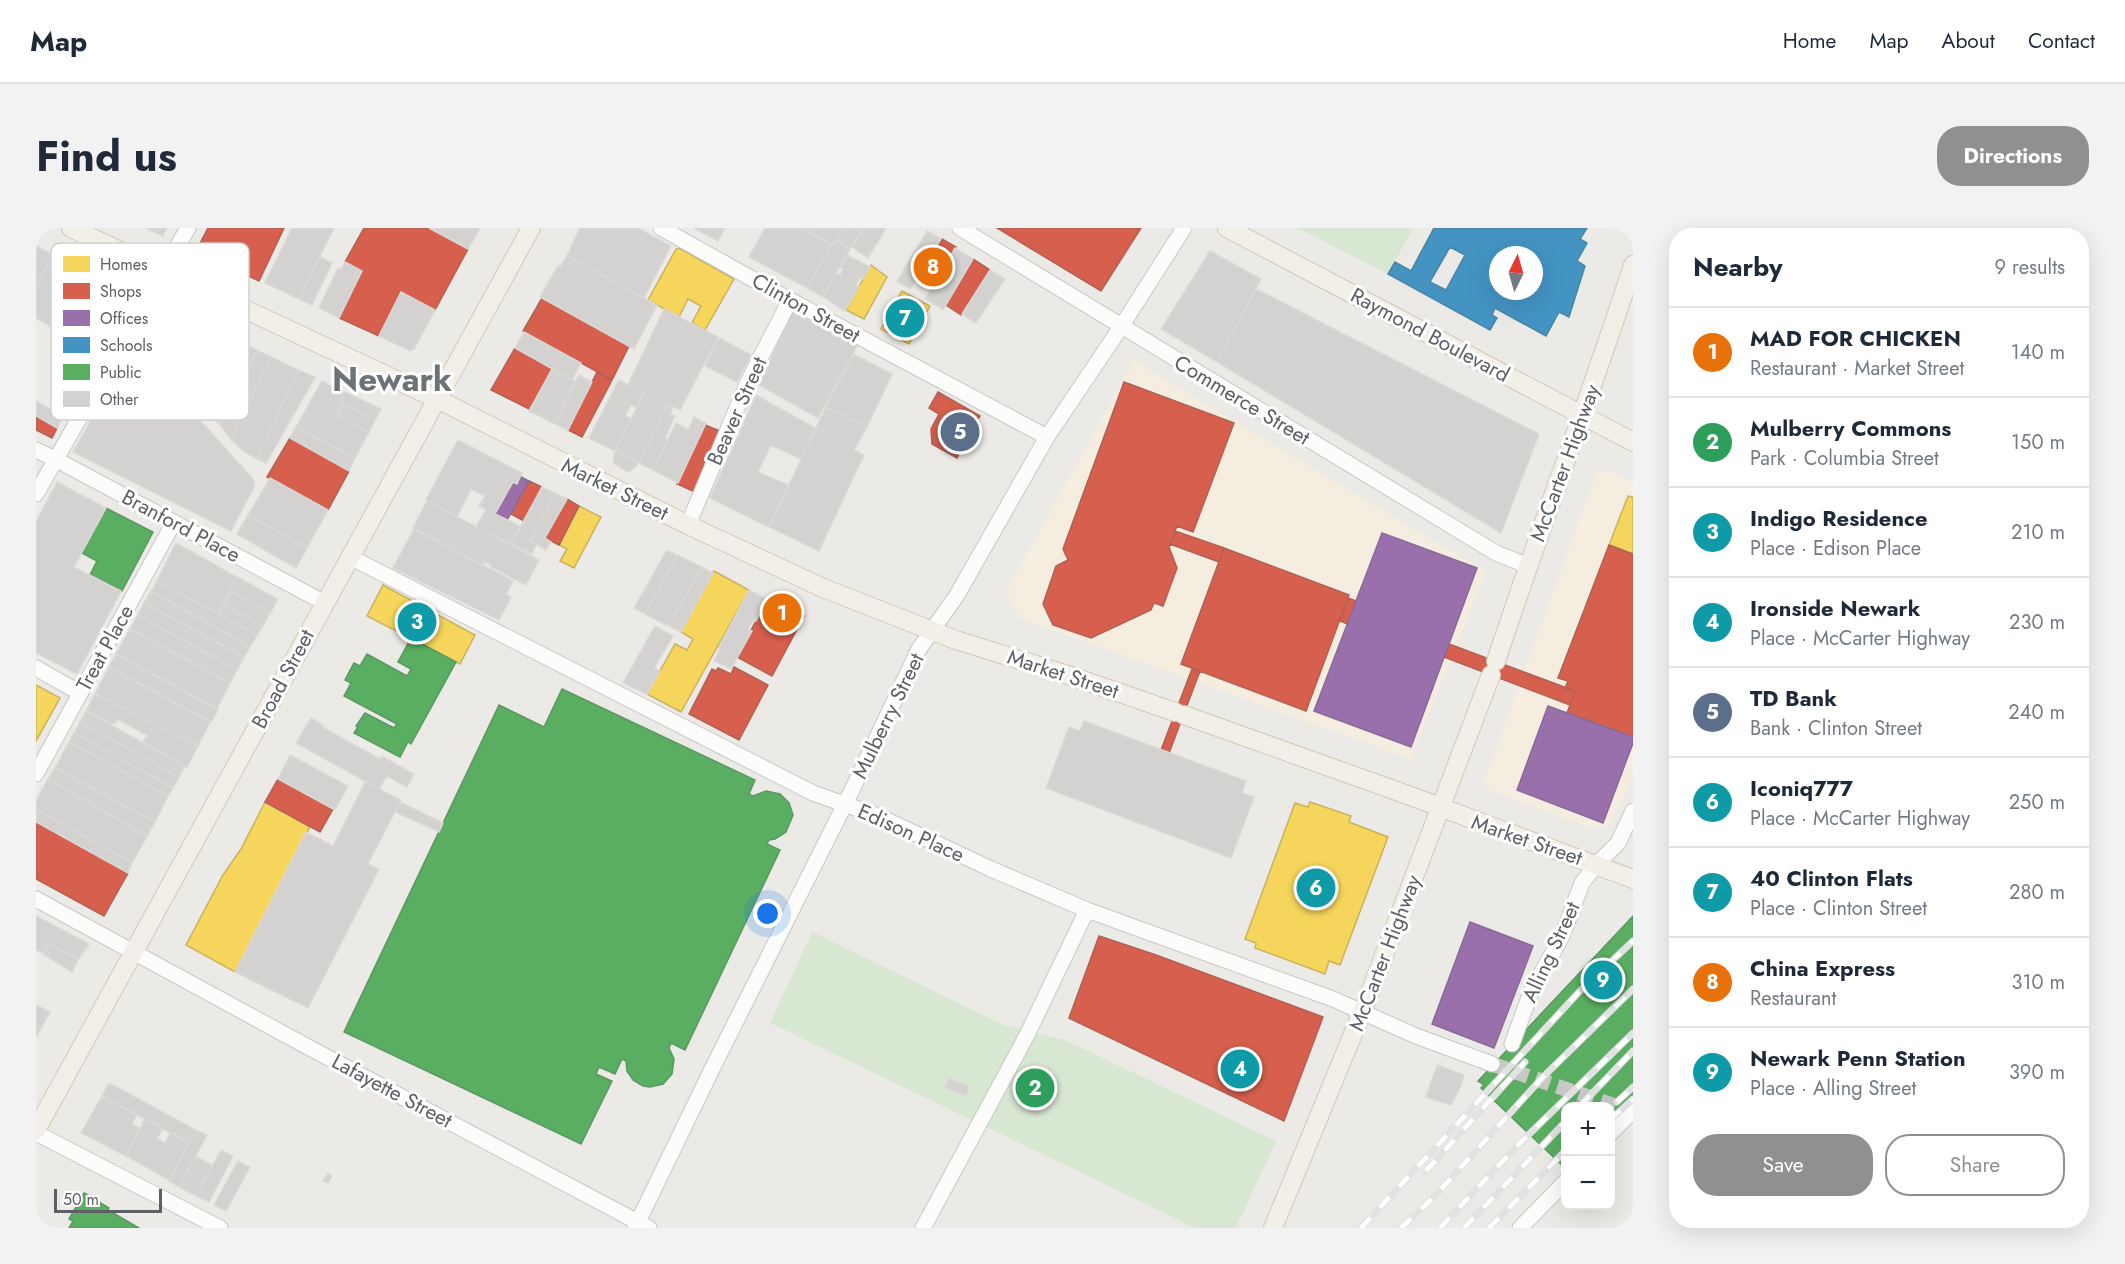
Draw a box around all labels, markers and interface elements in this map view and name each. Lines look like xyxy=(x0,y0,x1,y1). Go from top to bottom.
text: Map xyxy=(30,21,87,62)
text: Home xyxy=(1783,26,1836,56)
text: Map xyxy=(1869,26,1909,56)
text: About xyxy=(1942,26,1995,56)
text: Contact xyxy=(2028,26,2095,56)
text: Find us xyxy=(36,126,177,187)
button: Directions xyxy=(1937,126,2089,186)
legend xyxy=(51,243,249,420)
pin: 8 xyxy=(914,244,952,290)
north arrow xyxy=(1489,246,1543,300)
text: Nearby xyxy=(1693,248,1782,286)
text: Homes xyxy=(100,253,147,276)
text: 9 results xyxy=(1995,253,2065,282)
street label: Clinton Street xyxy=(746,266,866,350)
text: Shops xyxy=(100,280,141,303)
street label: Raymond Boulevard xyxy=(1345,280,1515,390)
pin: 7 xyxy=(886,296,924,340)
text: Offices xyxy=(100,307,148,330)
text: MAD FOR CHICKEN xyxy=(1750,322,1961,354)
text: Schools xyxy=(100,334,152,357)
text: 1 xyxy=(1707,338,1718,367)
text: 140 m xyxy=(2011,338,2065,367)
street label: Commerce Street xyxy=(1168,348,1316,452)
street label: Beaver Street xyxy=(700,352,774,470)
text: Restaurant · Market Street xyxy=(1750,354,1964,383)
district label: Newark xyxy=(332,356,452,403)
text: Public xyxy=(100,361,141,384)
street label: McCarter Highway xyxy=(1523,380,1608,546)
text: Other xyxy=(100,388,139,411)
pin: 5 xyxy=(940,410,980,454)
text: Mulberry Commons xyxy=(1750,412,1951,444)
text: 2 xyxy=(1706,428,1719,457)
text: 150 m xyxy=(2011,428,2065,457)
text: Park · Columbia Street xyxy=(1750,444,1939,473)
street label: Market Street xyxy=(557,450,673,528)
street label: Branford Place xyxy=(116,482,246,570)
text: Indigo Residence xyxy=(1750,502,1928,534)
text: 3 xyxy=(1706,518,1719,547)
text: 210 m xyxy=(2011,518,2065,547)
text: Place · Edison Place xyxy=(1750,534,1921,563)
pin: 1 xyxy=(762,590,802,636)
text: Ironside Newark xyxy=(1750,592,1920,624)
street label: Treat Place xyxy=(69,599,141,697)
pin: 3 xyxy=(398,600,436,644)
text: 4 xyxy=(1706,608,1719,637)
text: 230 m xyxy=(2009,608,2065,637)
street label: Broad Street xyxy=(244,624,322,734)
text: Place · McCarter Highway xyxy=(1750,624,1970,653)
street label: Market Street xyxy=(1003,642,1123,706)
street label: Mulberry Street xyxy=(845,648,931,784)
text: TD Bank xyxy=(1750,682,1837,714)
text: 5 xyxy=(1706,698,1719,727)
text: 240 m xyxy=(2008,698,2065,727)
text: Bank · Clinton Street xyxy=(1750,714,1922,743)
text: Iconiq777 xyxy=(1750,772,1853,804)
text: 6 xyxy=(1706,788,1719,817)
text: 250 m xyxy=(2009,788,2065,817)
street label: Edison Place xyxy=(853,796,969,870)
text: Place · McCarter Highway xyxy=(1750,804,1970,833)
street label: Market Street xyxy=(1468,807,1586,873)
text: 40 Clinton Flats xyxy=(1750,862,1913,894)
pin: 6 xyxy=(1296,866,1336,910)
street label: McCarter Highway xyxy=(1341,870,1429,1035)
text: 7 xyxy=(1706,878,1719,907)
text: 280 m xyxy=(2009,878,2065,907)
text: Place · Clinton Street xyxy=(1750,894,1927,923)
street label: Alling Street xyxy=(1515,897,1587,1007)
your location xyxy=(753,899,782,928)
text: China Express xyxy=(1750,952,1895,984)
pin: 9 xyxy=(1584,958,1622,1002)
text: 8 xyxy=(1706,968,1719,997)
text: 310 m xyxy=(2011,968,2065,997)
text: Restaurant xyxy=(1750,984,1836,1013)
text: Newark Penn Station xyxy=(1750,1042,1966,1074)
pin: 4 xyxy=(1220,1046,1260,1092)
street label: Lafayette Street xyxy=(326,1047,458,1135)
text: 9 xyxy=(1706,1058,1719,1087)
text: 390 m xyxy=(2009,1058,2065,1087)
pin: 2 xyxy=(1016,1066,1054,1110)
text: Place · Alling Street xyxy=(1750,1074,1916,1103)
map controls xyxy=(1561,1102,1615,1210)
button: + xyxy=(1561,1102,1615,1156)
button: Save xyxy=(1693,1134,1873,1196)
button: Share xyxy=(1885,1134,2065,1196)
button: − xyxy=(1561,1156,1615,1210)
scale bar xyxy=(54,1186,162,1214)
text: 50 m xyxy=(63,1188,99,1211)

